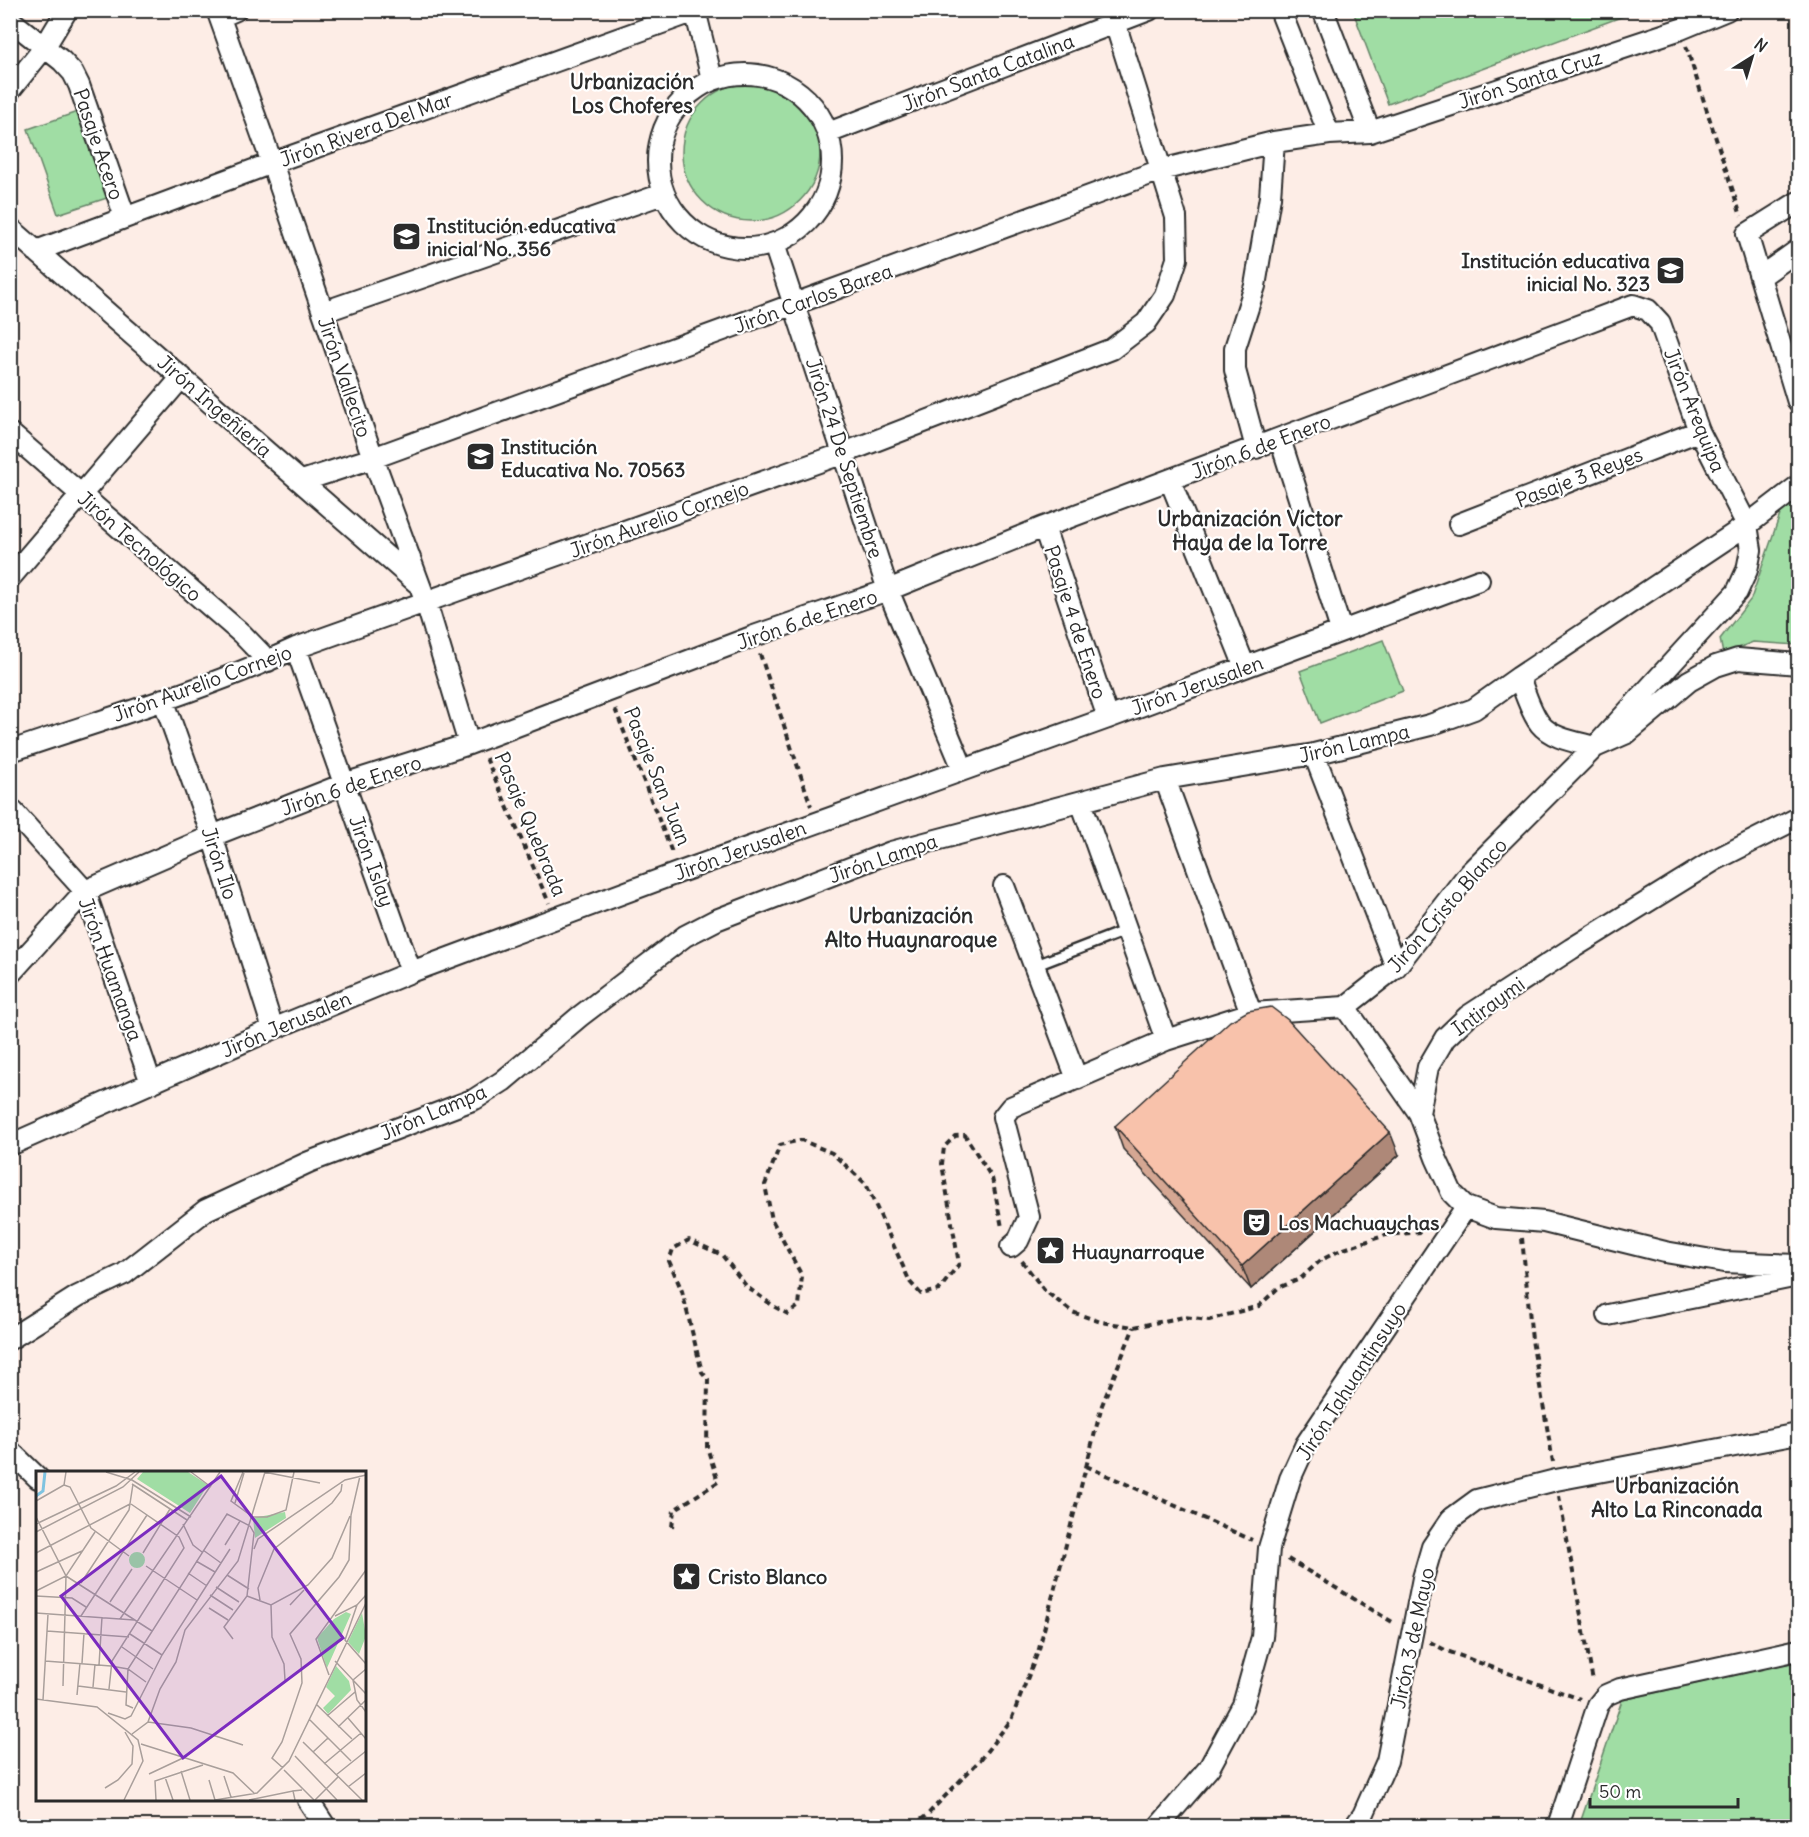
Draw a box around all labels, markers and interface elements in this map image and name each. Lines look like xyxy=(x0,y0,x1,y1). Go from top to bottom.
north arrow xyxy=(1722,27,1782,87)
street label: Jirón Santa Catalina xyxy=(899,28,1077,116)
text: N xyxy=(1751,34,1771,56)
street label: Jirón Santa Cruz xyxy=(1455,44,1605,114)
district label: Urbanización Los Choferes xyxy=(570,68,694,119)
street label: Pasaje Acero xyxy=(68,85,130,203)
street label: Jirón Rivera Del Mar xyxy=(276,86,456,172)
place label: Institución educativa inicial No. 356 xyxy=(427,213,616,261)
school or university icon: Institución educativa inicial No. 356 xyxy=(390,220,422,252)
place label: Institución educativa inicial No. 323 xyxy=(1461,248,1651,296)
school or university icon: Institución educativa inicial No. 323 xyxy=(1655,255,1687,287)
street label: Jirón Carlos Barea xyxy=(730,258,896,338)
street label: Jirón Vallecito xyxy=(313,313,377,441)
street label: Jirón Arequipa xyxy=(1659,344,1731,476)
street label: Jirón Ingeñiería xyxy=(153,350,277,462)
street label: Jirón 24 De Septiembre xyxy=(801,355,889,561)
street label: Jirón 6 de Enero xyxy=(1188,408,1334,484)
place label: Institución Educativa No. 70563 xyxy=(501,434,685,482)
school or university icon: Institución Educativa No. 70563 xyxy=(464,441,496,473)
street label: Pasaje 3 Reyes xyxy=(1512,441,1646,513)
street label: Jirón Aurelio Cornejo xyxy=(566,475,752,563)
street label: Jirón Tecnológico xyxy=(73,485,207,607)
district label: Urbanización Víctor Haya de la Torre xyxy=(1157,505,1343,556)
street label: Pasaje 4 de Enero xyxy=(1039,542,1113,702)
street label: Jirón 6 de Enero xyxy=(733,583,881,655)
street label: Jirón Aurelio Cornejo xyxy=(109,639,295,727)
street label: Jirón Jerusalen xyxy=(1128,650,1266,720)
street label: Pasaje San Juan xyxy=(619,703,697,849)
street label: Jirón Lampa xyxy=(1296,718,1412,768)
street label: Pasaje Quebrada xyxy=(489,748,573,900)
street label: Jirón 6 de Enero xyxy=(277,749,425,821)
street label: Jirón Islay xyxy=(344,812,400,910)
street label: Jirón Jerusalen xyxy=(671,815,809,885)
street label: Jirón Ilo xyxy=(197,824,243,902)
street label: Jirón Lampa xyxy=(826,828,940,888)
street label: Jirón Cristo Blanco xyxy=(1382,833,1512,977)
street label: Jirón Huamanga xyxy=(73,894,149,1044)
district label: Urbanización Alto Huaynaroque xyxy=(825,902,997,953)
street label: Intiraymi xyxy=(1447,971,1529,1041)
street label: Jirón Jerusalen xyxy=(217,985,355,1063)
street label: Jirón Lampa xyxy=(376,1078,490,1146)
theatre icon: Los Machuaychas xyxy=(1241,1206,1273,1238)
place label: Los Machuaychas xyxy=(1278,1210,1439,1235)
place icon: Huaynarroque xyxy=(1035,1235,1067,1267)
place label: Huaynarroque xyxy=(1072,1239,1205,1264)
street label: Jirón Tahuantinsuyo xyxy=(1291,1297,1411,1465)
inset map xyxy=(36,1471,366,1801)
district label: Urbanización Alto La Rinconada xyxy=(1591,1472,1763,1523)
place icon: Cristo Blanco xyxy=(671,1560,703,1592)
place label: Cristo Blanco xyxy=(708,1564,827,1589)
street label: Jirón 3 de Mayo xyxy=(1385,1565,1439,1711)
scale bar xyxy=(1590,1771,1738,1809)
text: 50 m xyxy=(1599,1780,1641,1803)

